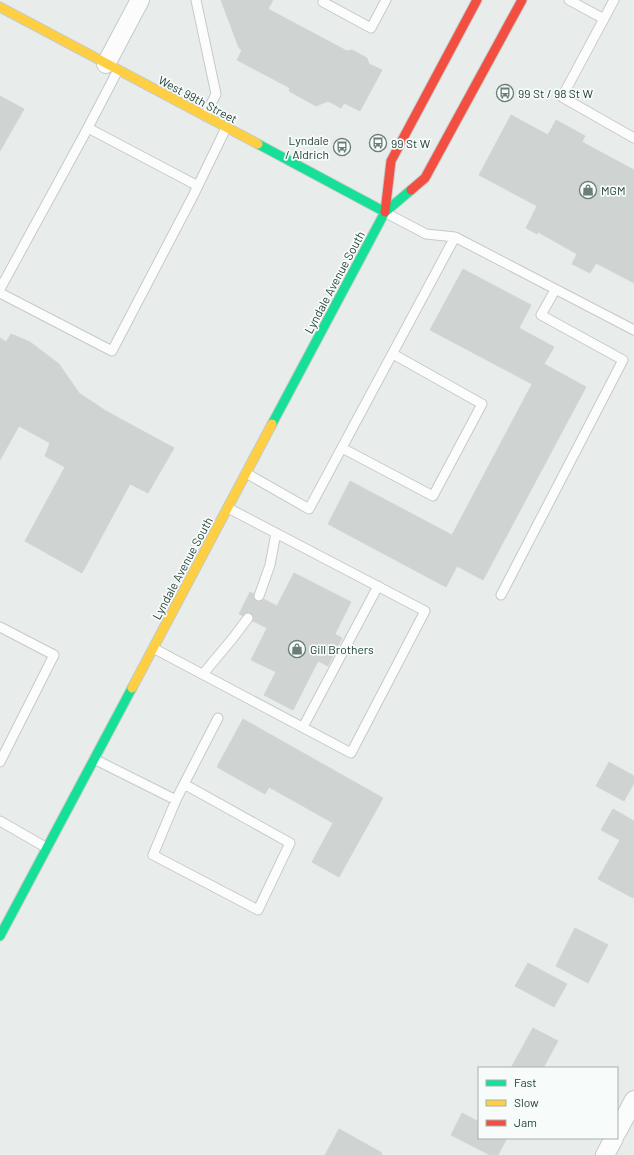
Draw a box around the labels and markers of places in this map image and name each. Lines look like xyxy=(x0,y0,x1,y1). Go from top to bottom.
bus stop icon: 99 St / 98 St W xyxy=(495,83,515,103)
place label: 99 St / 98 St W xyxy=(518,86,594,100)
place label: Lyndale / Aldrich xyxy=(285,133,329,161)
bus stop icon: 99 St W xyxy=(368,133,388,153)
place label: 99 St W xyxy=(391,136,431,150)
bus stop icon: Lyndale / Aldrich xyxy=(332,137,352,157)
shop icon: MGM xyxy=(578,180,598,200)
place label: MGM xyxy=(601,183,626,197)
shop icon: Gill Brothers xyxy=(287,639,307,659)
place label: Gill Brothers xyxy=(310,642,374,656)

